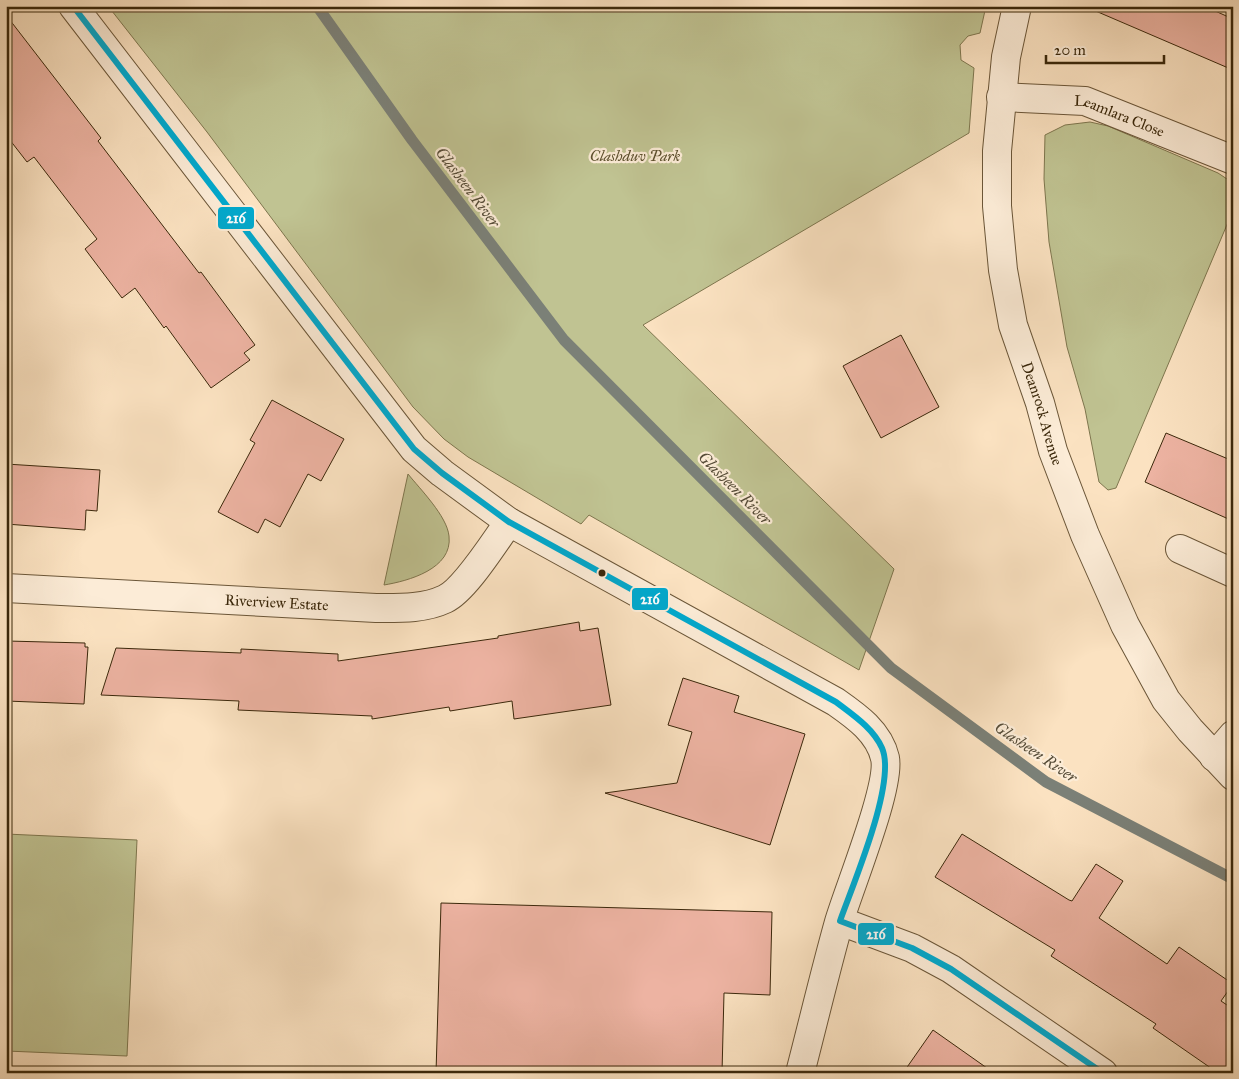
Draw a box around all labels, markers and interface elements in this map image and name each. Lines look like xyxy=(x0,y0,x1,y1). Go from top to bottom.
scale bar xyxy=(1046,32,1164,64)
text: 20 m xyxy=(1054,41,1086,59)
street label: Leamlara Close xyxy=(1074,91,1167,141)
water label: Glasheen River xyxy=(432,143,505,232)
park label: Clashduv Park xyxy=(590,147,681,165)
line badge: 216 xyxy=(217,206,255,230)
text: 216 xyxy=(226,210,247,227)
street label: Deanrock Avenue xyxy=(1017,359,1067,468)
water label: Glasheen River xyxy=(695,448,776,529)
unlabelled marker xyxy=(597,568,607,578)
line badge: 216 xyxy=(631,587,669,611)
street label: Riverview Estate xyxy=(224,591,329,614)
text: 216 xyxy=(640,591,661,608)
water label: Glasheen River xyxy=(991,717,1082,787)
line badge: 216 xyxy=(857,922,895,946)
text: 216 xyxy=(866,926,887,943)

